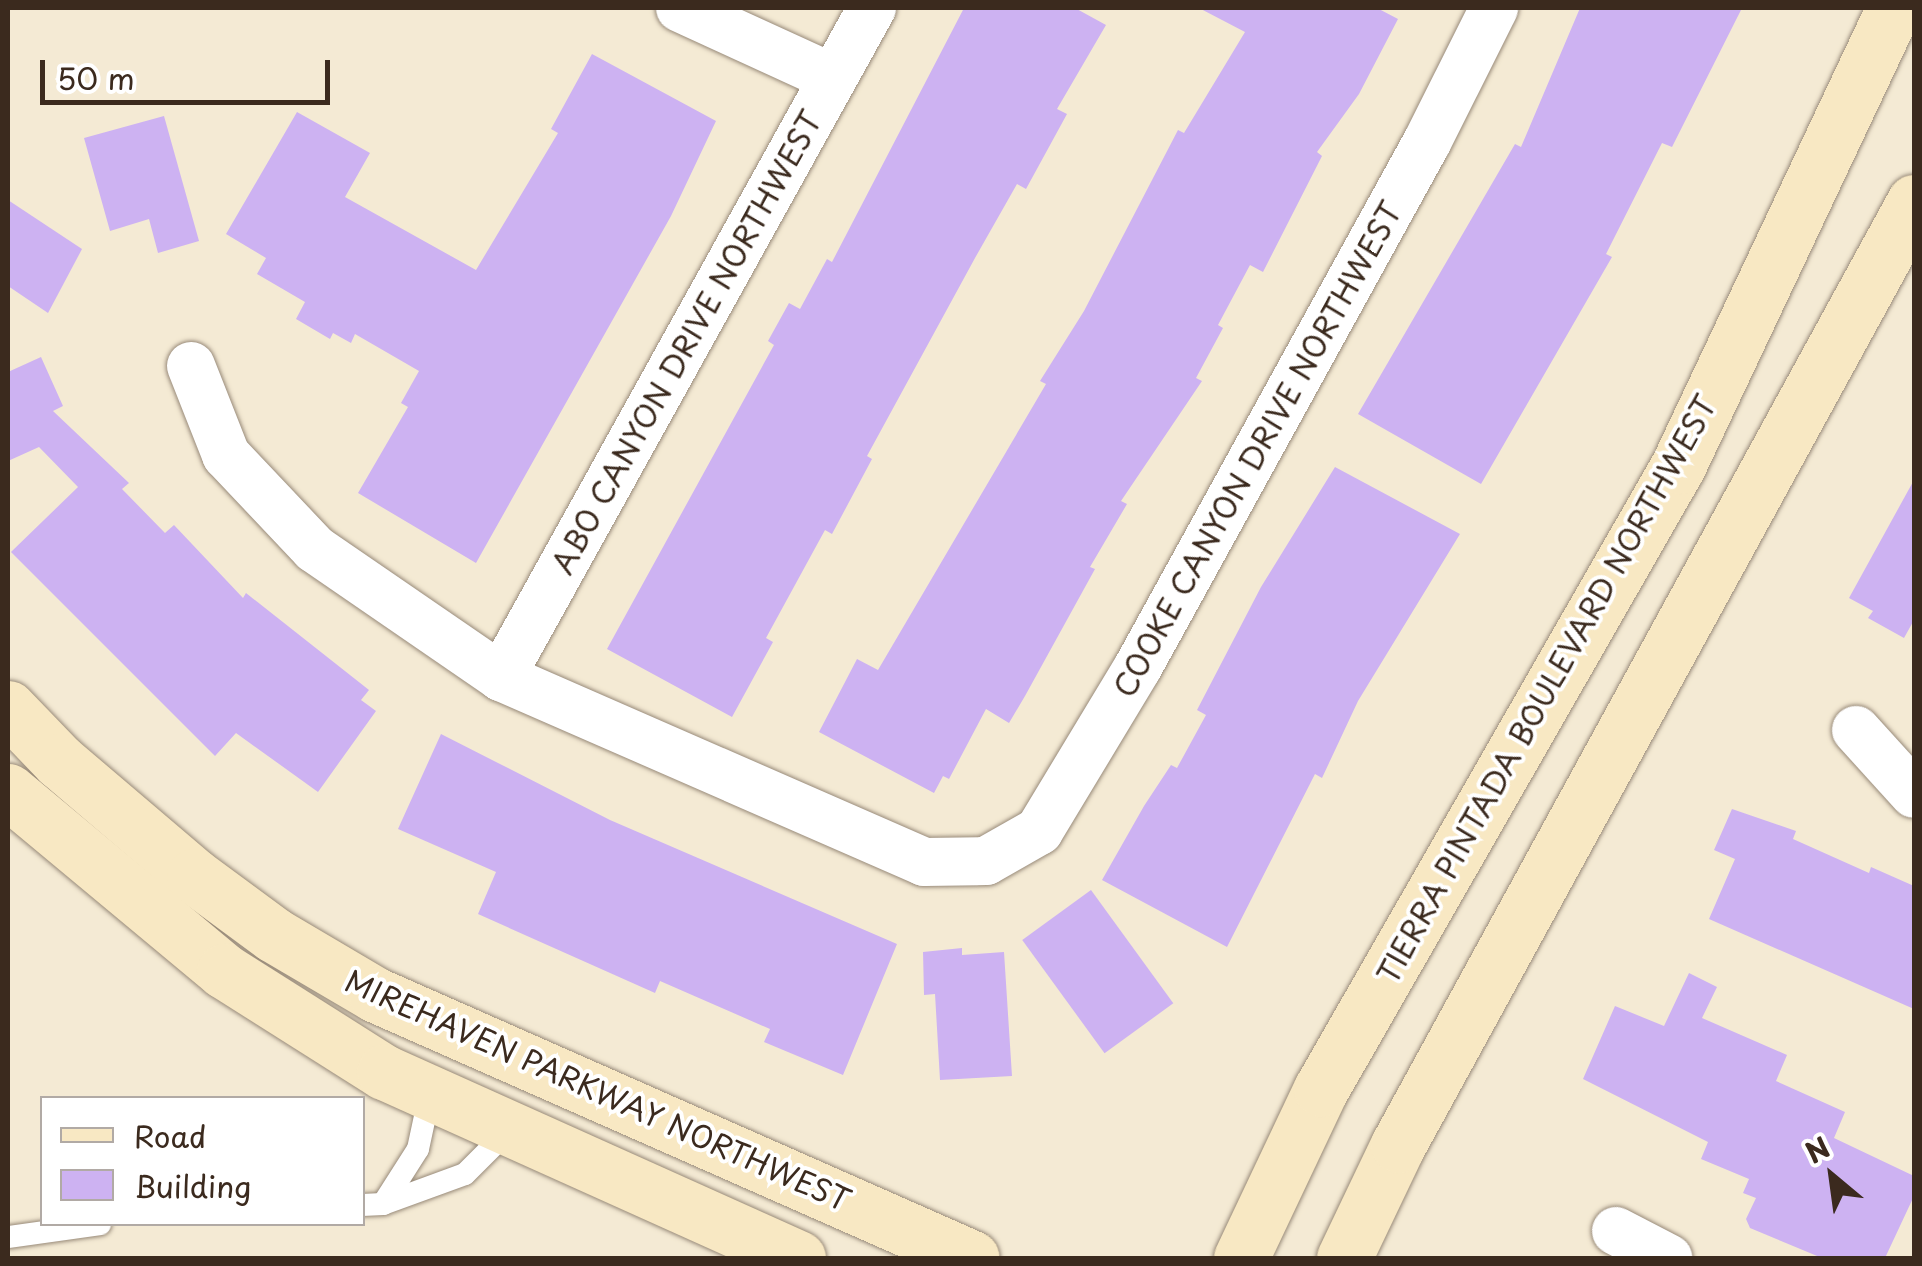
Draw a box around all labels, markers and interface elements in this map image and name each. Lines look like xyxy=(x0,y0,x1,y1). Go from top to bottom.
scale bar xyxy=(45,40,335,102)
text: 50 m xyxy=(57,55,135,100)
street label: ABO CANYON DRIVE NORTHWEST xyxy=(544,105,828,579)
street label: COOKE CANYON DRIVE NORTHWEST xyxy=(1104,194,1410,704)
street label: TIERRA PINTADA BOULEVARD NORTHWEST xyxy=(1368,388,1724,990)
street label: MIREHAVEN PARKWAY NORTHWEST xyxy=(340,962,856,1218)
legend xyxy=(40,1096,365,1226)
text: Road xyxy=(134,1113,207,1158)
text: N xyxy=(1797,1125,1837,1174)
north arrow xyxy=(1782,1126,1882,1226)
text: Building xyxy=(134,1163,251,1208)

